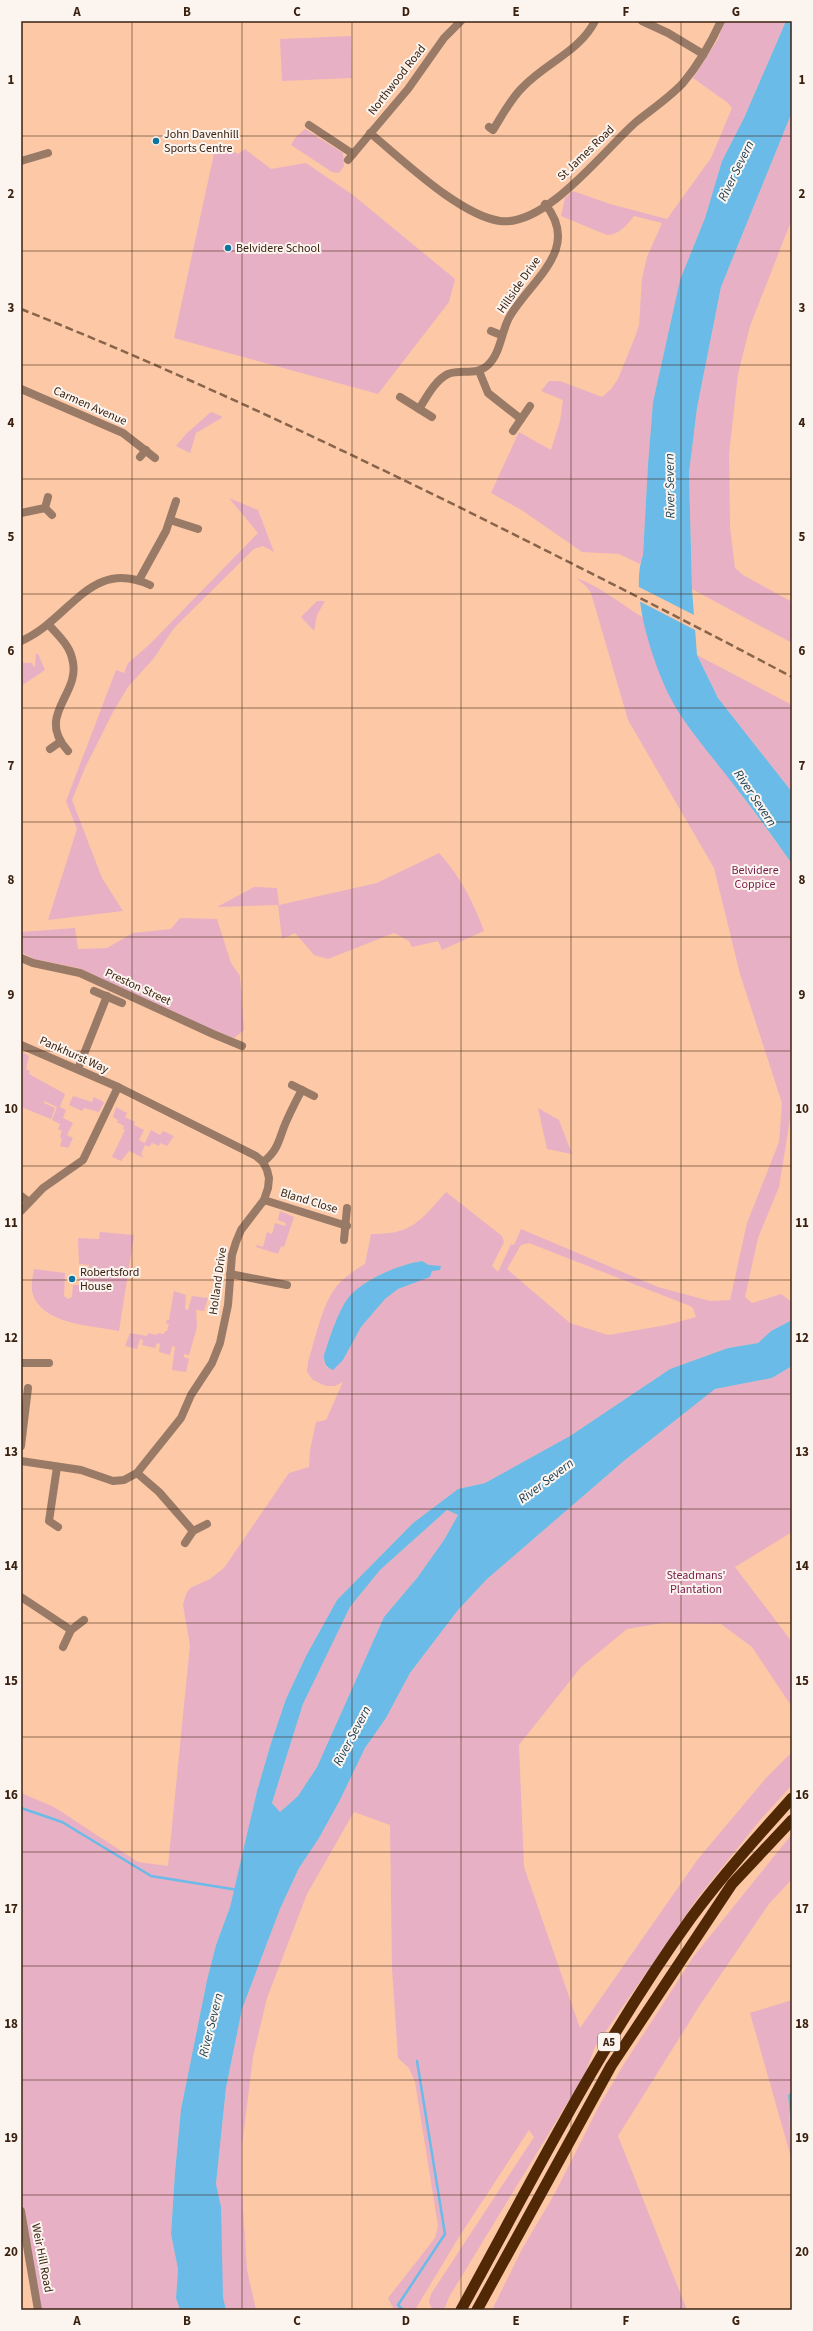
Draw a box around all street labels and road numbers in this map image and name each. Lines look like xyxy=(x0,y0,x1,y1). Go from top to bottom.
street label: Northwood Road xyxy=(364,41,430,119)
street label: St James Road xyxy=(554,121,618,185)
street label: Hillside Drive xyxy=(493,253,545,317)
street label: Carmen Avenue xyxy=(50,382,130,430)
street label: Preston Street xyxy=(102,964,174,1010)
street label: Pankhurst Way xyxy=(37,1032,112,1078)
street label: Bland Close xyxy=(278,1184,340,1218)
street label: Holland Drive xyxy=(205,1246,231,1316)
road number: A5 xyxy=(598,2033,620,2051)
street label: Weir Hill Road xyxy=(27,2222,57,2294)

